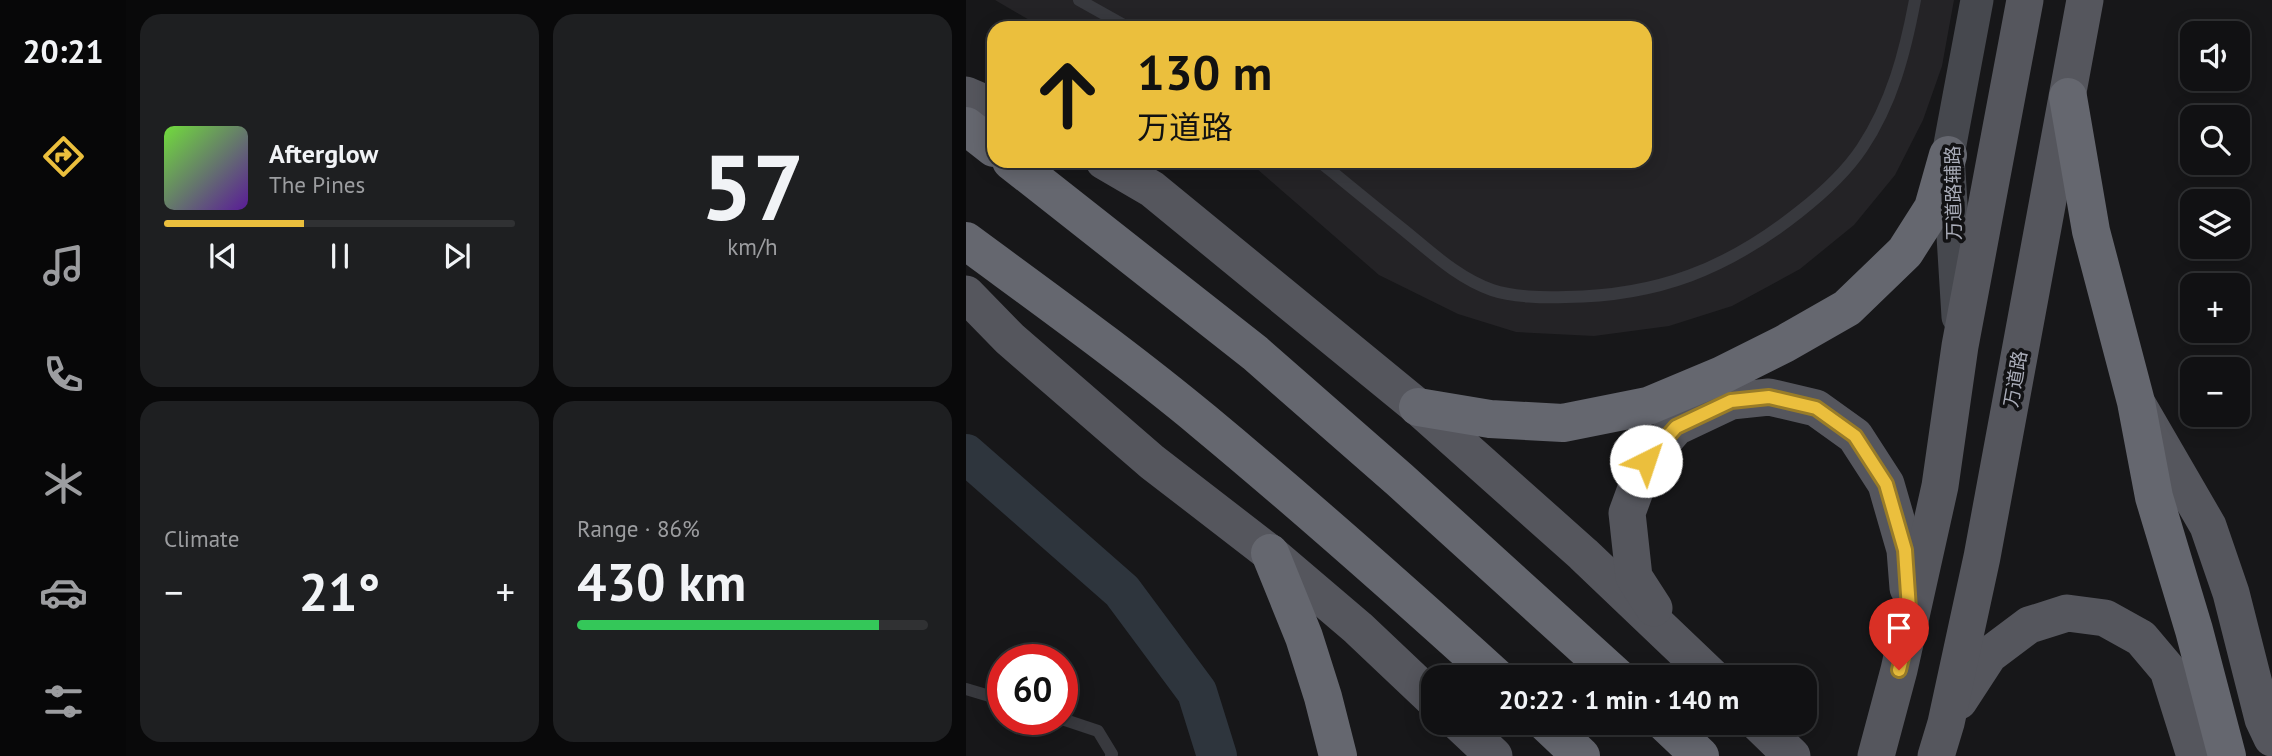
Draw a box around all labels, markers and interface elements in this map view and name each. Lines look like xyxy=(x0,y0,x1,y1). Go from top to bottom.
map controls xyxy=(2180,21,2250,427)
button: sound xyxy=(2180,21,2250,91)
text: 20:21 xyxy=(22,30,104,72)
text: 130 m xyxy=(1137,40,1272,104)
icon: ahead xyxy=(1022,49,1113,140)
button: search xyxy=(2180,105,2250,175)
text: 万道路 xyxy=(1137,106,1233,148)
text: 57 xyxy=(701,127,804,245)
icon: directions xyxy=(39,132,88,181)
text: Afterglow xyxy=(269,137,378,170)
street label: 万道路辅路 xyxy=(1940,145,1966,241)
text: The Pines xyxy=(269,170,365,199)
button: layers xyxy=(2180,189,2250,259)
text: km/h xyxy=(727,232,778,261)
icon: previous xyxy=(204,237,242,275)
icon: pause xyxy=(321,237,359,275)
icon: next xyxy=(438,237,476,275)
icon: music xyxy=(39,241,88,290)
button: + xyxy=(2180,273,2250,343)
street label: 万道路 xyxy=(1998,349,2032,409)
icon: phone xyxy=(39,350,88,399)
button: − xyxy=(2180,357,2250,427)
position arrow xyxy=(1609,424,1683,498)
icon: climate xyxy=(39,459,88,508)
text: Range · 86% xyxy=(577,514,700,543)
text: Climate xyxy=(164,524,239,553)
text: 430 km xyxy=(577,548,746,615)
text: 21° xyxy=(299,558,380,625)
text: − xyxy=(164,567,183,616)
text: + xyxy=(496,567,515,616)
icon: car xyxy=(39,568,88,617)
pin xyxy=(1869,598,1929,670)
icon: arrive xyxy=(1880,609,1918,647)
speed limit sign: 60 xyxy=(987,644,1078,735)
icon: filters xyxy=(39,677,88,726)
text: 20:22 · 1 min · 140 m xyxy=(1499,683,1739,716)

